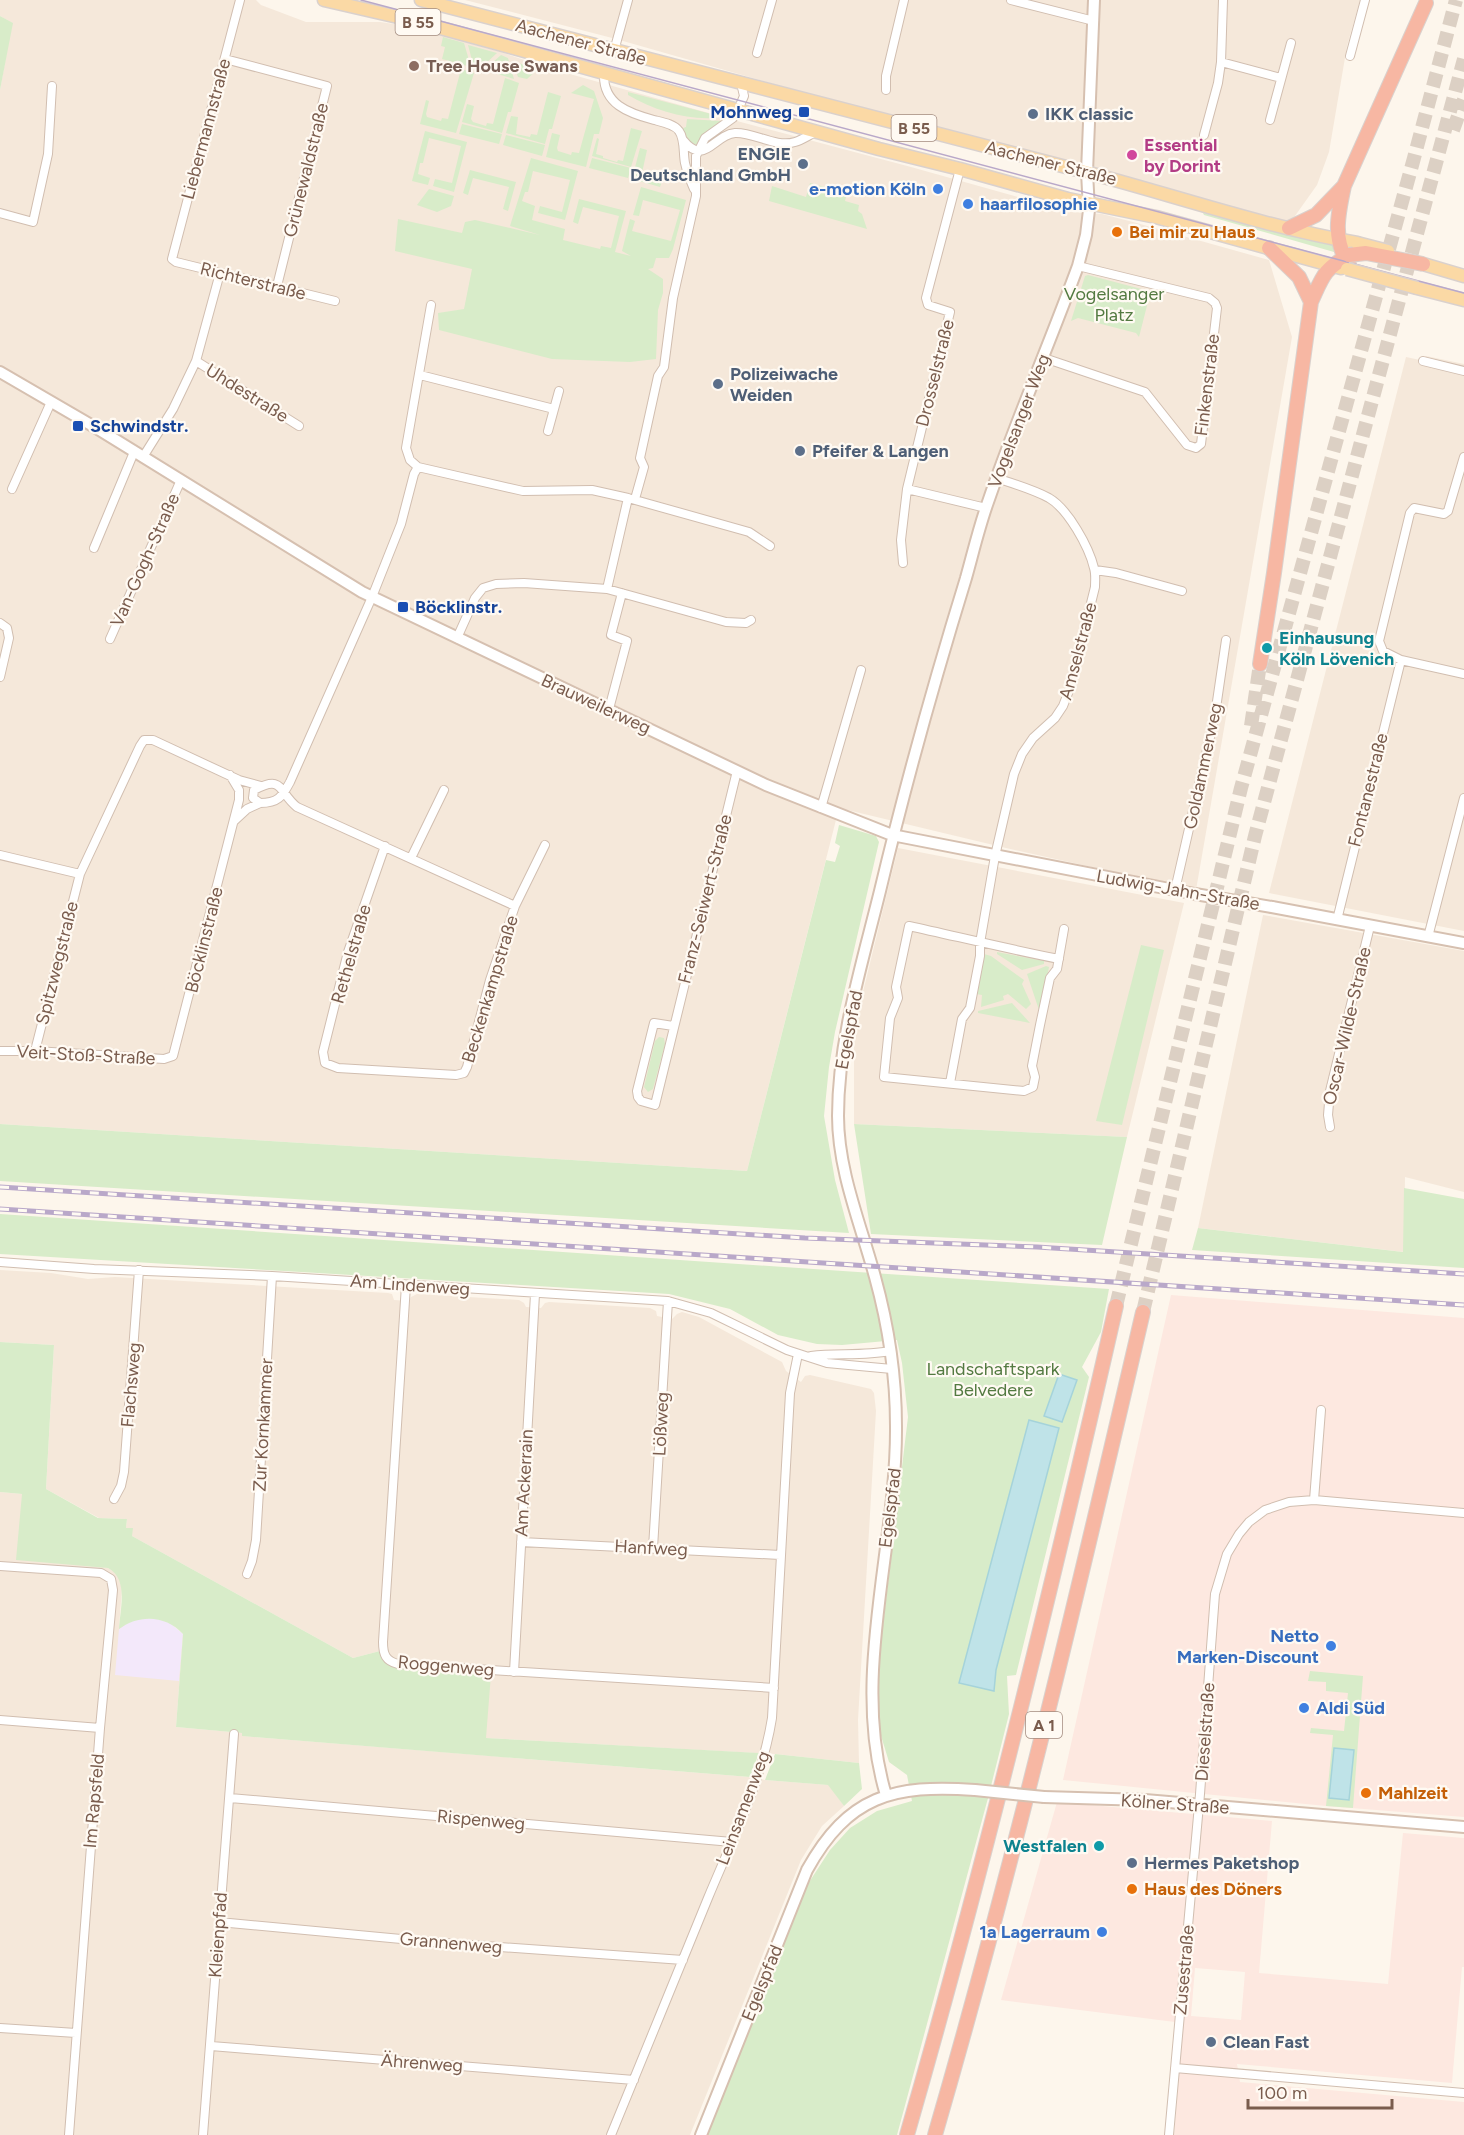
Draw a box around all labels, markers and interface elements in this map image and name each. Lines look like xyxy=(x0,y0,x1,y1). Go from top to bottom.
road number: B 55 xyxy=(396,9,440,35)
street label: Aachener Straße xyxy=(513,14,649,70)
place label: Tree House Swans xyxy=(426,55,578,77)
street label: Liebermannstraße xyxy=(177,56,235,202)
marker: Tree House Swans xyxy=(407,59,421,73)
street label: Grünewaldstraße xyxy=(279,100,333,239)
place label: Mohnweg xyxy=(710,101,792,123)
place label: IKK classic xyxy=(1045,103,1134,125)
marker: Mohnweg xyxy=(797,105,811,119)
marker: IKK classic xyxy=(1026,107,1040,121)
road number: B 55 xyxy=(892,115,936,141)
place label: Essential by Dorint xyxy=(1144,134,1221,177)
street label: Aachener Straße xyxy=(983,136,1119,190)
place label: ENGIE Deutschland GmbH xyxy=(630,143,791,186)
marker: Essential by Dorint xyxy=(1125,148,1139,162)
marker: ENGIE Deutschland GmbH xyxy=(796,157,810,171)
place label: e-motion Köln xyxy=(809,178,926,200)
marker: e-motion Köln xyxy=(931,182,945,196)
place label: haarfilosophie xyxy=(980,193,1098,215)
marker: haarfilosophie xyxy=(961,197,975,211)
place label: Bei mir zu Haus xyxy=(1129,221,1256,243)
marker: Bei mir zu Haus xyxy=(1110,225,1124,239)
street label: Richterstraße xyxy=(198,257,308,305)
park label: Vogelsanger Platz xyxy=(1064,283,1164,326)
street label: Drosselstraße xyxy=(911,317,959,429)
street label: Finkenstraße xyxy=(1190,332,1224,437)
street label: Vogelsanger Weg xyxy=(983,351,1055,491)
street label: Uhdestraße xyxy=(201,359,293,427)
place label: Polizeiwache Weiden xyxy=(730,363,838,406)
marker: Polizeiwache Weiden xyxy=(711,377,725,391)
place label: Schwindstr. xyxy=(90,415,188,437)
marker: Schwindstr. xyxy=(71,419,85,433)
place label: Pfeifer & Langen xyxy=(812,440,949,462)
marker: Pfeifer & Langen xyxy=(793,444,807,458)
street label: Van-Gogh-Straße xyxy=(106,490,184,630)
place label: Böcklinstr. xyxy=(415,596,502,618)
marker: Böcklinstr. xyxy=(396,600,410,614)
street label: Amselstraße xyxy=(1054,600,1102,702)
place label: Einhausung Köln Lövenich xyxy=(1279,627,1394,670)
marker: Einhausung Köln Lövenich xyxy=(1260,641,1274,655)
street label: Brauweilerweg xyxy=(538,669,654,739)
street label: Goldammerweg xyxy=(1179,701,1227,831)
street label: Fontanestraße xyxy=(1343,731,1393,849)
street label: Franz-Seiwert-Straße xyxy=(673,812,737,986)
street label: Ludwig-Jahn-Straße xyxy=(1095,865,1262,915)
street label: Böcklinstraße xyxy=(180,885,228,995)
street label: Spitzwegstraße xyxy=(31,899,83,1027)
street label: Rethelstraße xyxy=(326,902,376,1006)
street label: Beckenkampstraße xyxy=(457,912,523,1065)
street label: Oscar-Wilde-Straße xyxy=(1318,945,1376,1107)
street label: Egelspfad xyxy=(831,988,867,1072)
street label: Veit-Stoß-Straße xyxy=(16,1040,156,1070)
street label: Am Lindenweg xyxy=(349,1270,471,1300)
street label: Flachsweg xyxy=(116,1342,146,1428)
street label: Zur Kornkammer xyxy=(249,1358,277,1492)
park label: Landschaftspark Belvedere xyxy=(927,1358,1060,1401)
street label: Lößweg xyxy=(648,1391,674,1457)
street label: Am Ackerrain xyxy=(510,1429,538,1537)
street label: Egelspfad xyxy=(874,1467,906,1549)
street label: Hanfweg xyxy=(614,1535,688,1561)
place label: Netto Marken-Discount xyxy=(1177,1625,1319,1668)
marker: Netto Marken-Discount xyxy=(1324,1639,1338,1653)
street label: Roggenweg xyxy=(397,1651,495,1681)
street label: Dieselstraße xyxy=(1191,1682,1219,1782)
place label: Aldi Süd xyxy=(1316,1697,1385,1719)
marker: Aldi Süd xyxy=(1297,1701,1311,1715)
road number: A 1 xyxy=(1026,1712,1062,1738)
street label: Leinsamenweg xyxy=(711,1748,775,1868)
street label: Im Rapsfeld xyxy=(79,1753,109,1849)
place label: Mahlzeit xyxy=(1378,1782,1448,1804)
marker: Mahlzeit xyxy=(1359,1786,1373,1800)
street label: Kölner Straße xyxy=(1120,1789,1230,1819)
street label: Rispenweg xyxy=(436,1805,526,1835)
place label: Westfalen xyxy=(1003,1835,1087,1857)
marker: Westfalen xyxy=(1092,1839,1106,1853)
place label: Hermes Paketshop xyxy=(1144,1852,1299,1874)
marker: Hermes Paketshop xyxy=(1125,1856,1139,1870)
place label: Haus des Döners xyxy=(1144,1878,1282,1900)
marker: Haus des Döners xyxy=(1125,1882,1139,1896)
street label: Kleienpfad xyxy=(204,1891,232,1979)
place label: 1a Lagerraum xyxy=(979,1921,1090,1943)
street label: Zusestraße xyxy=(1169,1924,1199,2016)
marker: 1a Lagerraum xyxy=(1095,1925,1109,1939)
street label: Grannenweg xyxy=(399,1928,503,1958)
street label: Egelspfad xyxy=(737,1942,787,2024)
place label: Clean Fast xyxy=(1223,2031,1310,2053)
marker: Clean Fast xyxy=(1204,2035,1218,2049)
street label: Ährenweg xyxy=(380,2049,464,2077)
scale bar xyxy=(1248,2072,1392,2110)
text: 100 m xyxy=(1257,2082,1307,2104)

